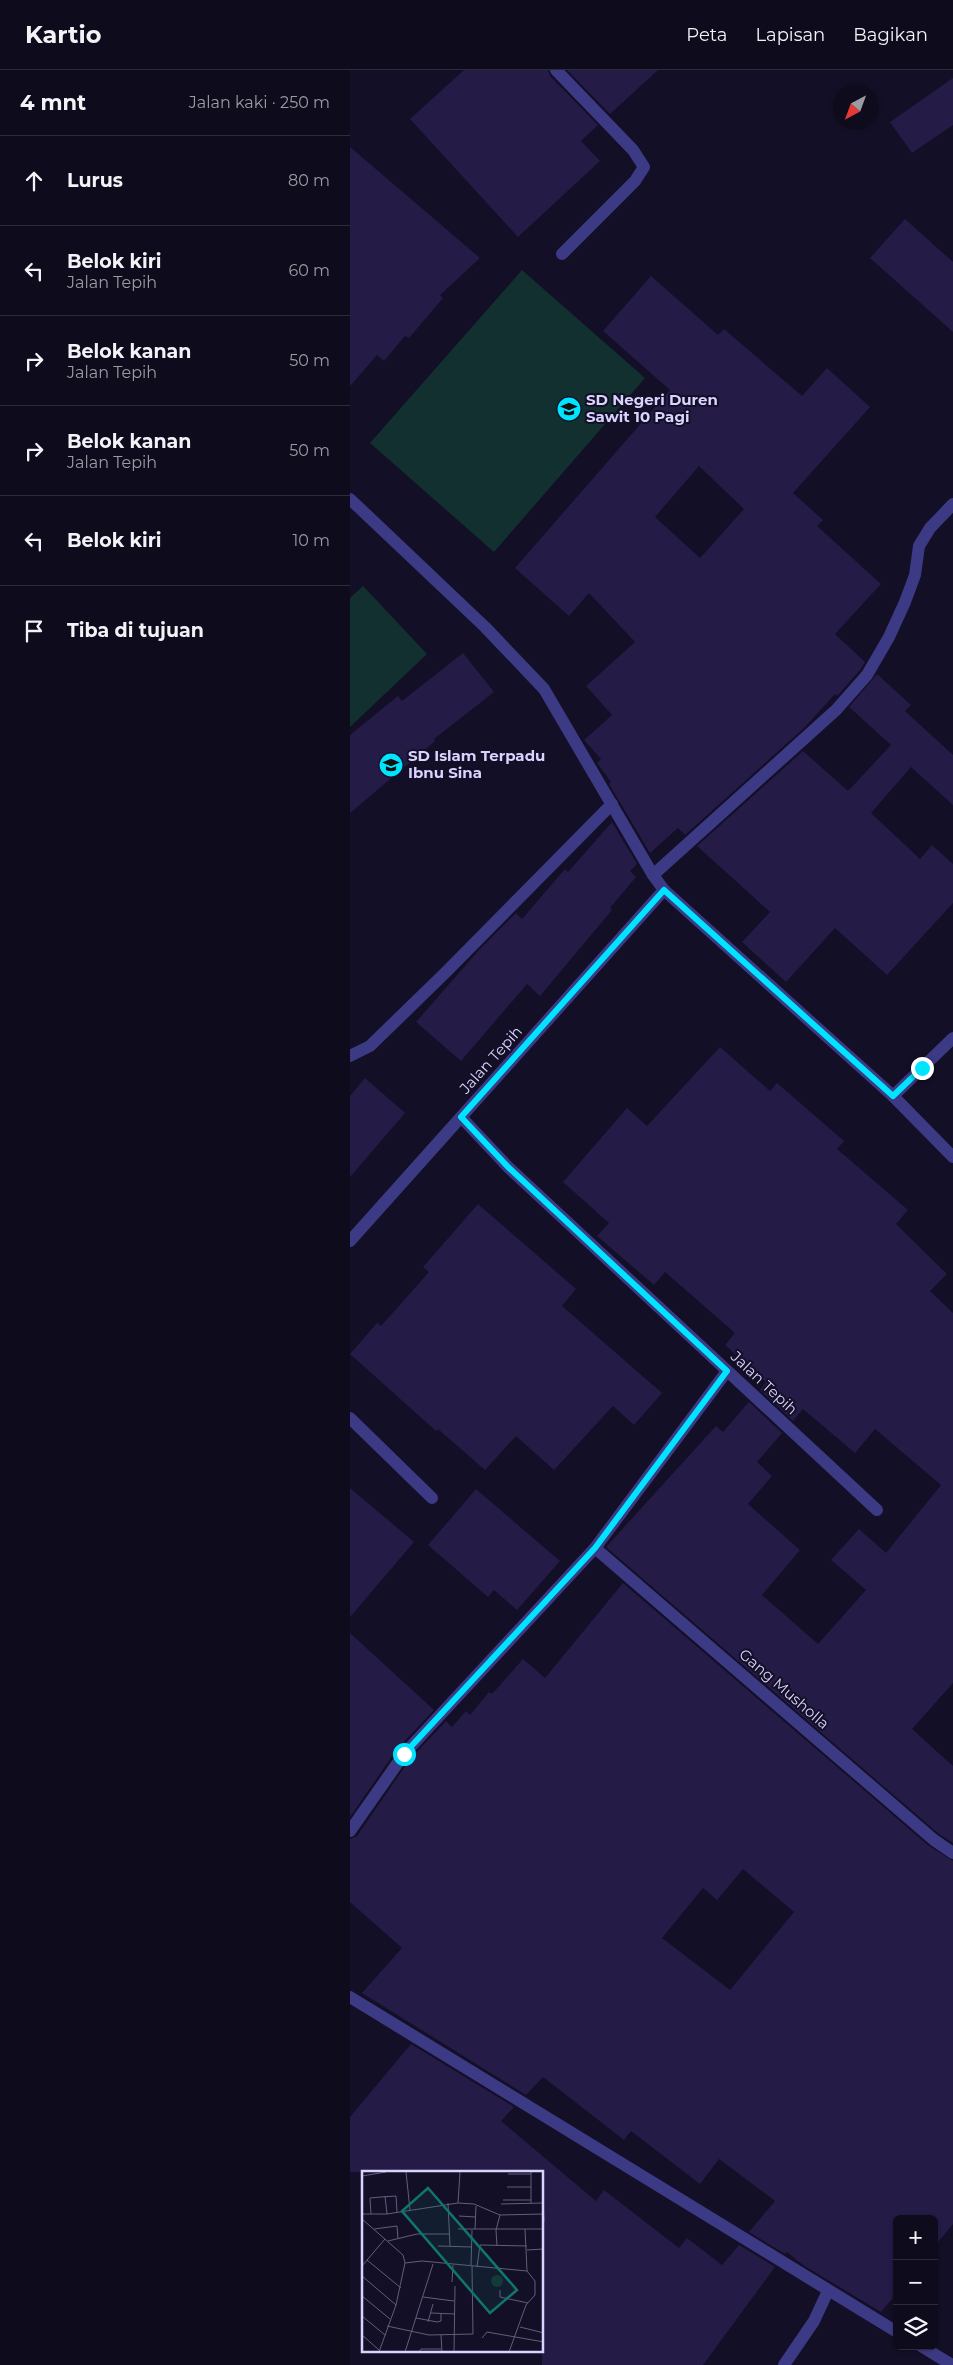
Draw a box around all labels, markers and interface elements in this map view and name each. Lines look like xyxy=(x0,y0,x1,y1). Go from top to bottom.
text: Kartio xyxy=(25,20,101,49)
text: Peta xyxy=(686,24,727,46)
text: Lapisan xyxy=(755,24,825,46)
text: Bagikan xyxy=(853,24,928,46)
north arrow xyxy=(833,85,878,130)
text: 4 mnt xyxy=(20,90,86,115)
text: Jalan kaki · 250 m xyxy=(189,93,330,112)
icon: ahead xyxy=(20,167,48,195)
text: Lurus xyxy=(67,169,123,192)
text: 80 m xyxy=(288,171,330,190)
text: Belok kiri xyxy=(67,250,162,273)
icon: left xyxy=(20,257,48,285)
text: 60 m xyxy=(288,261,330,280)
text: Jalan Tepih xyxy=(67,273,157,292)
text: Belok kanan xyxy=(67,340,191,363)
icon: right xyxy=(20,347,48,375)
text: 50 m xyxy=(289,351,330,370)
text: Jalan Tepih xyxy=(67,363,157,382)
place label: SD Negeri Duren Sawit 10 Pagi xyxy=(586,390,718,426)
school or university icon: SD Negeri Duren Sawit 10 Pagi xyxy=(556,396,582,422)
text: Belok kanan xyxy=(67,430,191,453)
icon: right xyxy=(20,437,48,465)
text: 50 m xyxy=(289,441,330,460)
text: Jalan Tepih xyxy=(67,453,157,472)
icon: left xyxy=(20,527,48,555)
text: Belok kiri xyxy=(67,529,162,552)
text: 10 m xyxy=(292,531,330,550)
icon: arrive xyxy=(20,617,48,645)
text: Tiba di tujuan xyxy=(67,619,204,642)
place label: SD Islam Terpadu Ibnu Sina xyxy=(408,746,545,782)
school or university icon: SD Islam Terpadu Ibnu Sina xyxy=(378,752,404,778)
street label: Jalan Tepih xyxy=(455,1022,526,1098)
route end xyxy=(911,1057,934,1080)
street label: Jalan Tepih xyxy=(726,1346,802,1418)
street label: Gang Musholla xyxy=(735,1644,833,1733)
route start xyxy=(393,1743,416,1766)
inset map xyxy=(362,2171,544,2352)
map controls xyxy=(893,2215,938,2350)
button: + xyxy=(893,2215,938,2260)
button: − xyxy=(893,2260,938,2305)
button: layers xyxy=(893,2305,938,2350)

